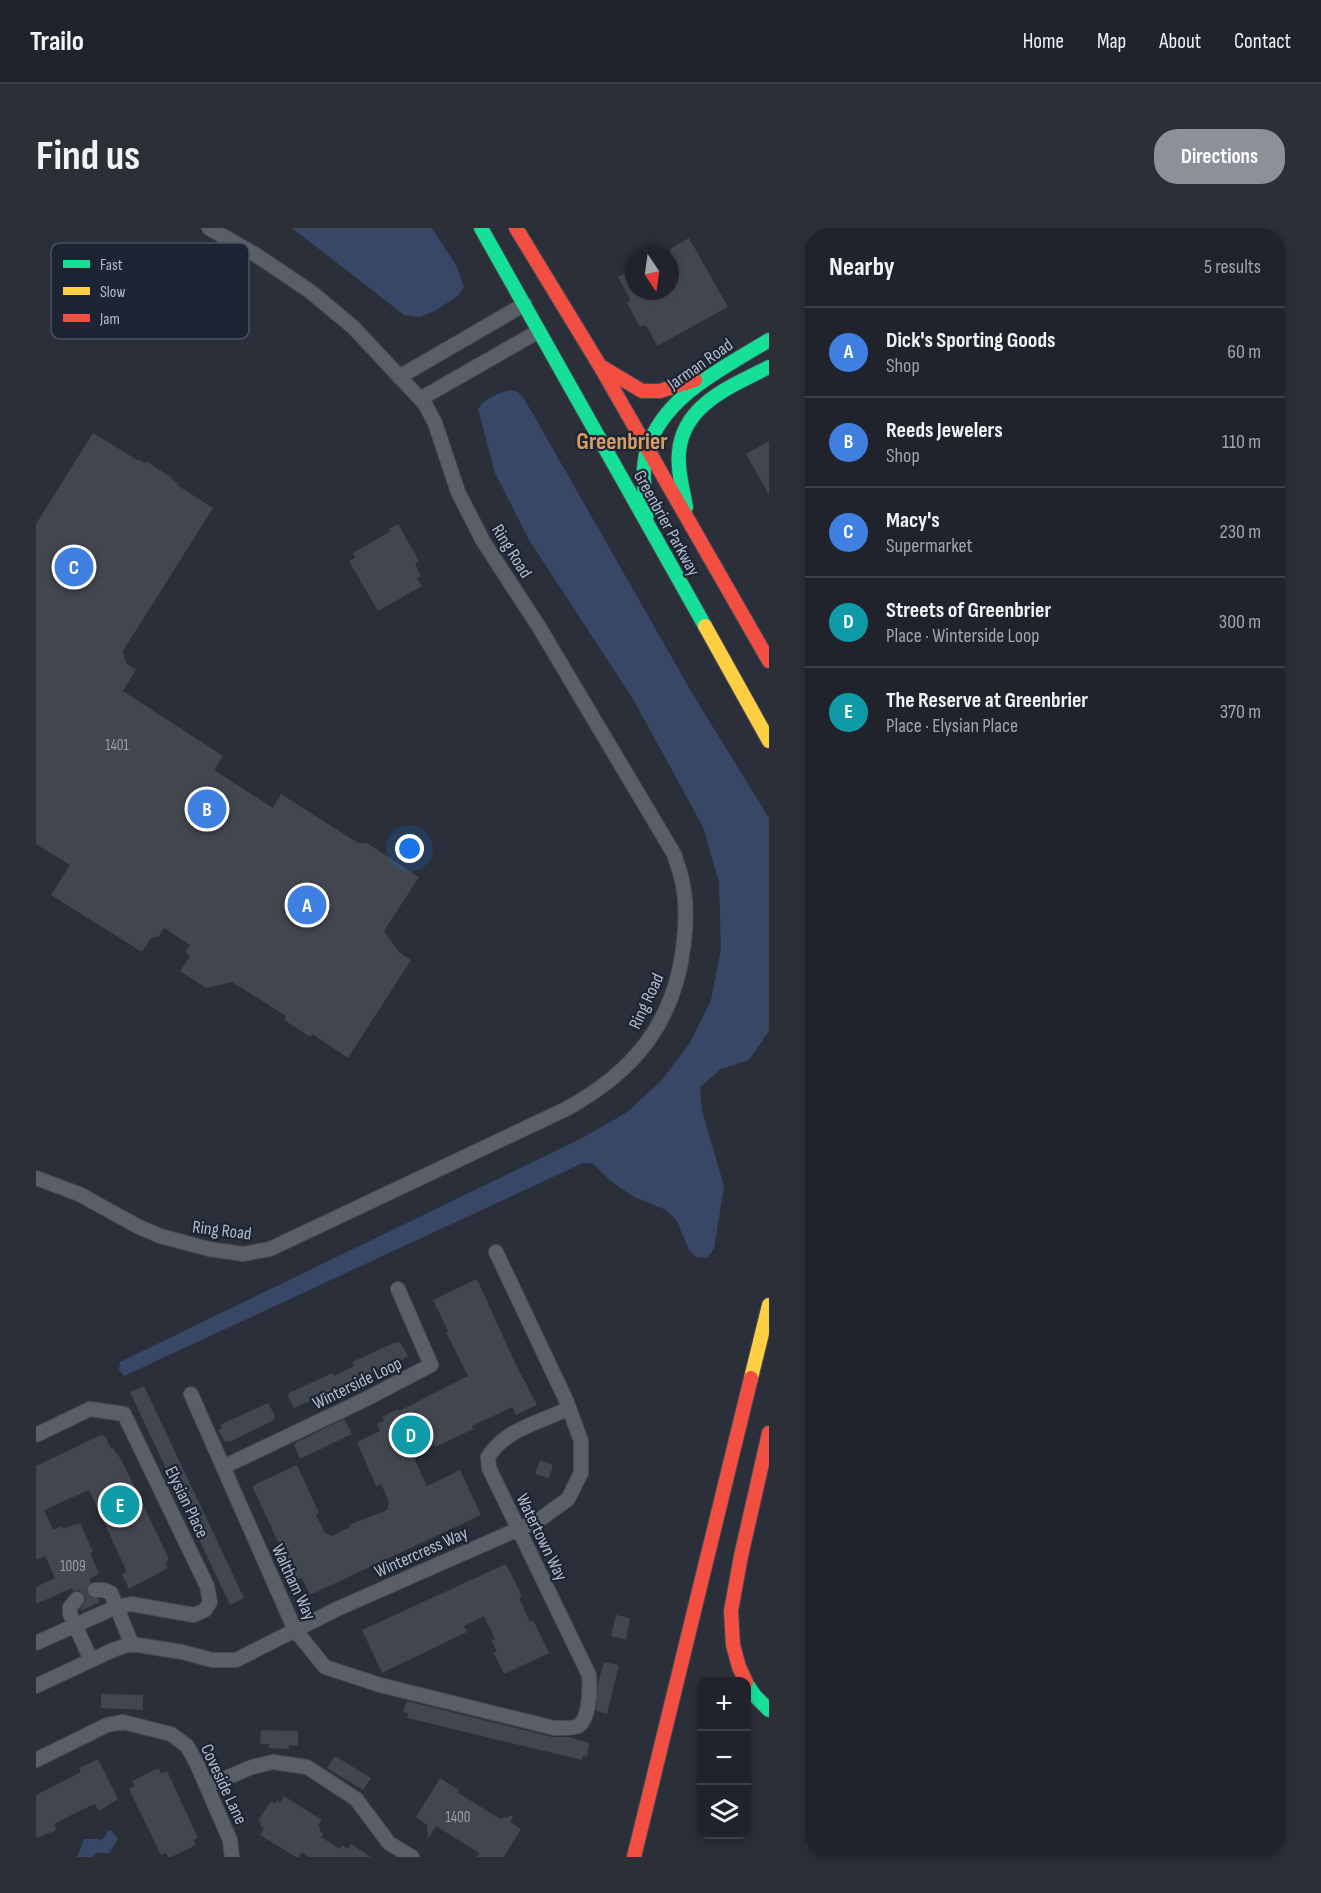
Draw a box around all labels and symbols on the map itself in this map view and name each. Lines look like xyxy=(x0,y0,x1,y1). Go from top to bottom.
legend xyxy=(51,243,249,339)
north arrow xyxy=(625,246,679,300)
text: Fast xyxy=(100,256,123,275)
text: Slow xyxy=(100,283,125,302)
text: Jam xyxy=(99,310,120,329)
street label: Jarman Road xyxy=(663,334,737,395)
district label: Greenbrier xyxy=(576,427,668,456)
street label: Greenbrier Parkway xyxy=(629,467,704,580)
street label: Ring Road xyxy=(487,521,536,582)
pin: C xyxy=(54,544,93,590)
house number: 1401 xyxy=(105,736,129,755)
pin: B xyxy=(188,786,226,832)
your location xyxy=(395,834,424,863)
pin: A xyxy=(288,882,326,928)
street label: Ring Road xyxy=(624,970,669,1033)
street label: Ring Road xyxy=(191,1216,253,1245)
street label: Winterside Loop xyxy=(309,1353,405,1414)
pin: D xyxy=(392,1412,430,1458)
street label: Elysian Place xyxy=(160,1463,213,1542)
pin: E xyxy=(100,1482,140,1528)
street label: Watertown Way xyxy=(511,1490,572,1584)
street label: Wintercress Way xyxy=(371,1522,471,1582)
street label: Waltham Way xyxy=(267,1541,320,1623)
house number: 1009 xyxy=(60,1557,86,1576)
street label: Coveside Lane xyxy=(196,1741,251,1828)
house number: 1400 xyxy=(446,1808,470,1827)

